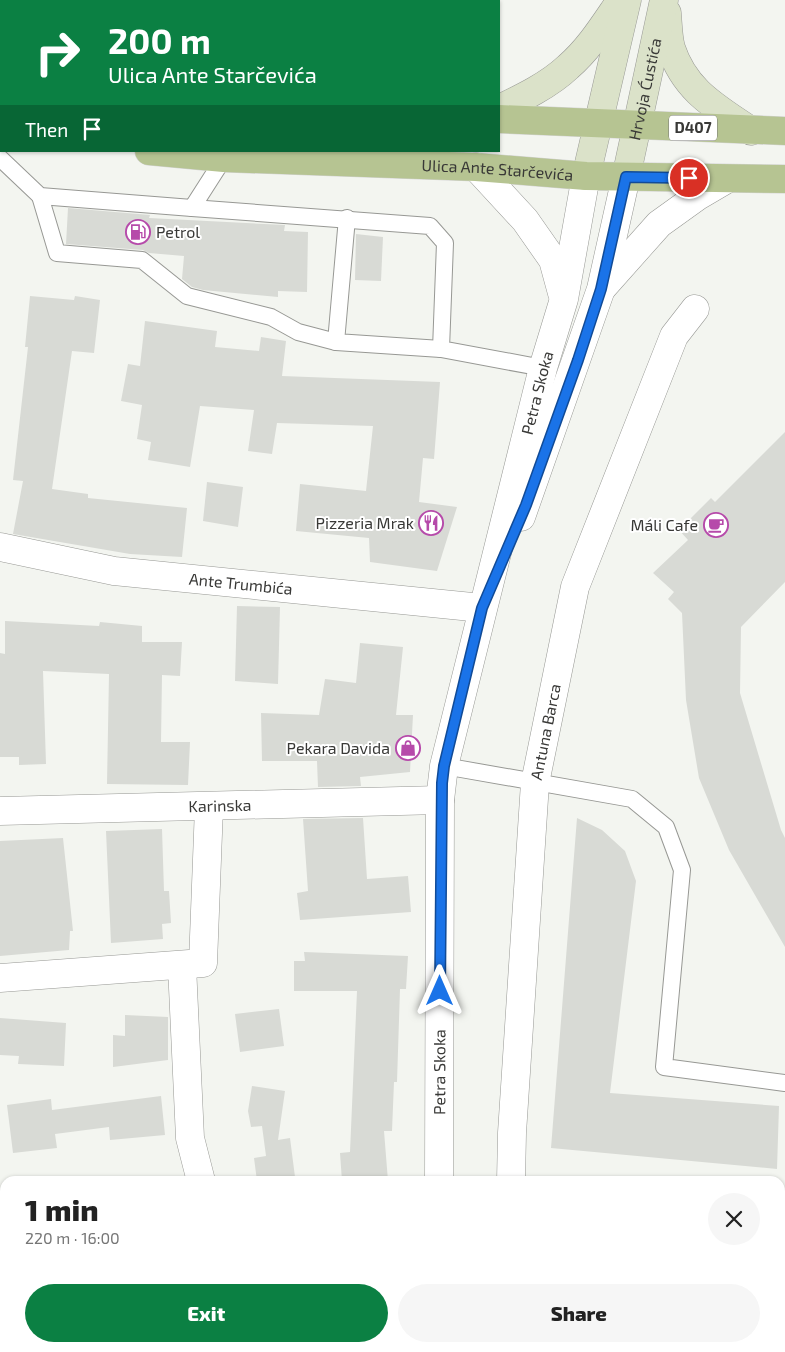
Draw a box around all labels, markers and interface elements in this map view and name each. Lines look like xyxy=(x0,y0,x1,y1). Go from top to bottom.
text: 200 m xyxy=(108,19,211,61)
icon: right xyxy=(25,20,90,85)
street label: Hrvoja Ćustića xyxy=(624,36,665,142)
text: Ulica Ante Starčevića xyxy=(108,61,317,87)
icon: arrive xyxy=(78,115,106,143)
road number: D407 xyxy=(669,116,717,140)
text: Then xyxy=(25,118,68,141)
street label: Ulica Ante Starčevića xyxy=(421,155,574,184)
pin xyxy=(668,157,710,199)
icon: arrive xyxy=(675,164,703,192)
fuel station icon: Petrol xyxy=(125,219,151,245)
place label: Petrol xyxy=(156,222,200,241)
street label: Petra Skoka xyxy=(517,348,557,436)
restaurant icon: Pizzeria Mrak xyxy=(418,510,444,536)
cafe icon: Máli Cafe xyxy=(703,512,729,538)
place label: Pizzeria Mrak xyxy=(316,513,414,532)
place label: Máli Cafe xyxy=(630,515,698,534)
street label: Ante Trumbića xyxy=(188,569,294,598)
street label: Antuna Barca xyxy=(526,682,564,781)
shop icon: Pekara Davida xyxy=(395,735,421,761)
place label: Pekara Davida xyxy=(287,738,390,757)
street label: Karinska xyxy=(188,795,252,815)
position arrow xyxy=(413,964,465,1016)
street label: Petra Skoka xyxy=(429,1029,448,1115)
text: 1 min xyxy=(25,1191,99,1227)
button: close xyxy=(708,1193,760,1245)
text: 220 m · 16:00 xyxy=(25,1228,120,1247)
button: Exit xyxy=(25,1284,388,1342)
button: Share xyxy=(398,1284,760,1342)

